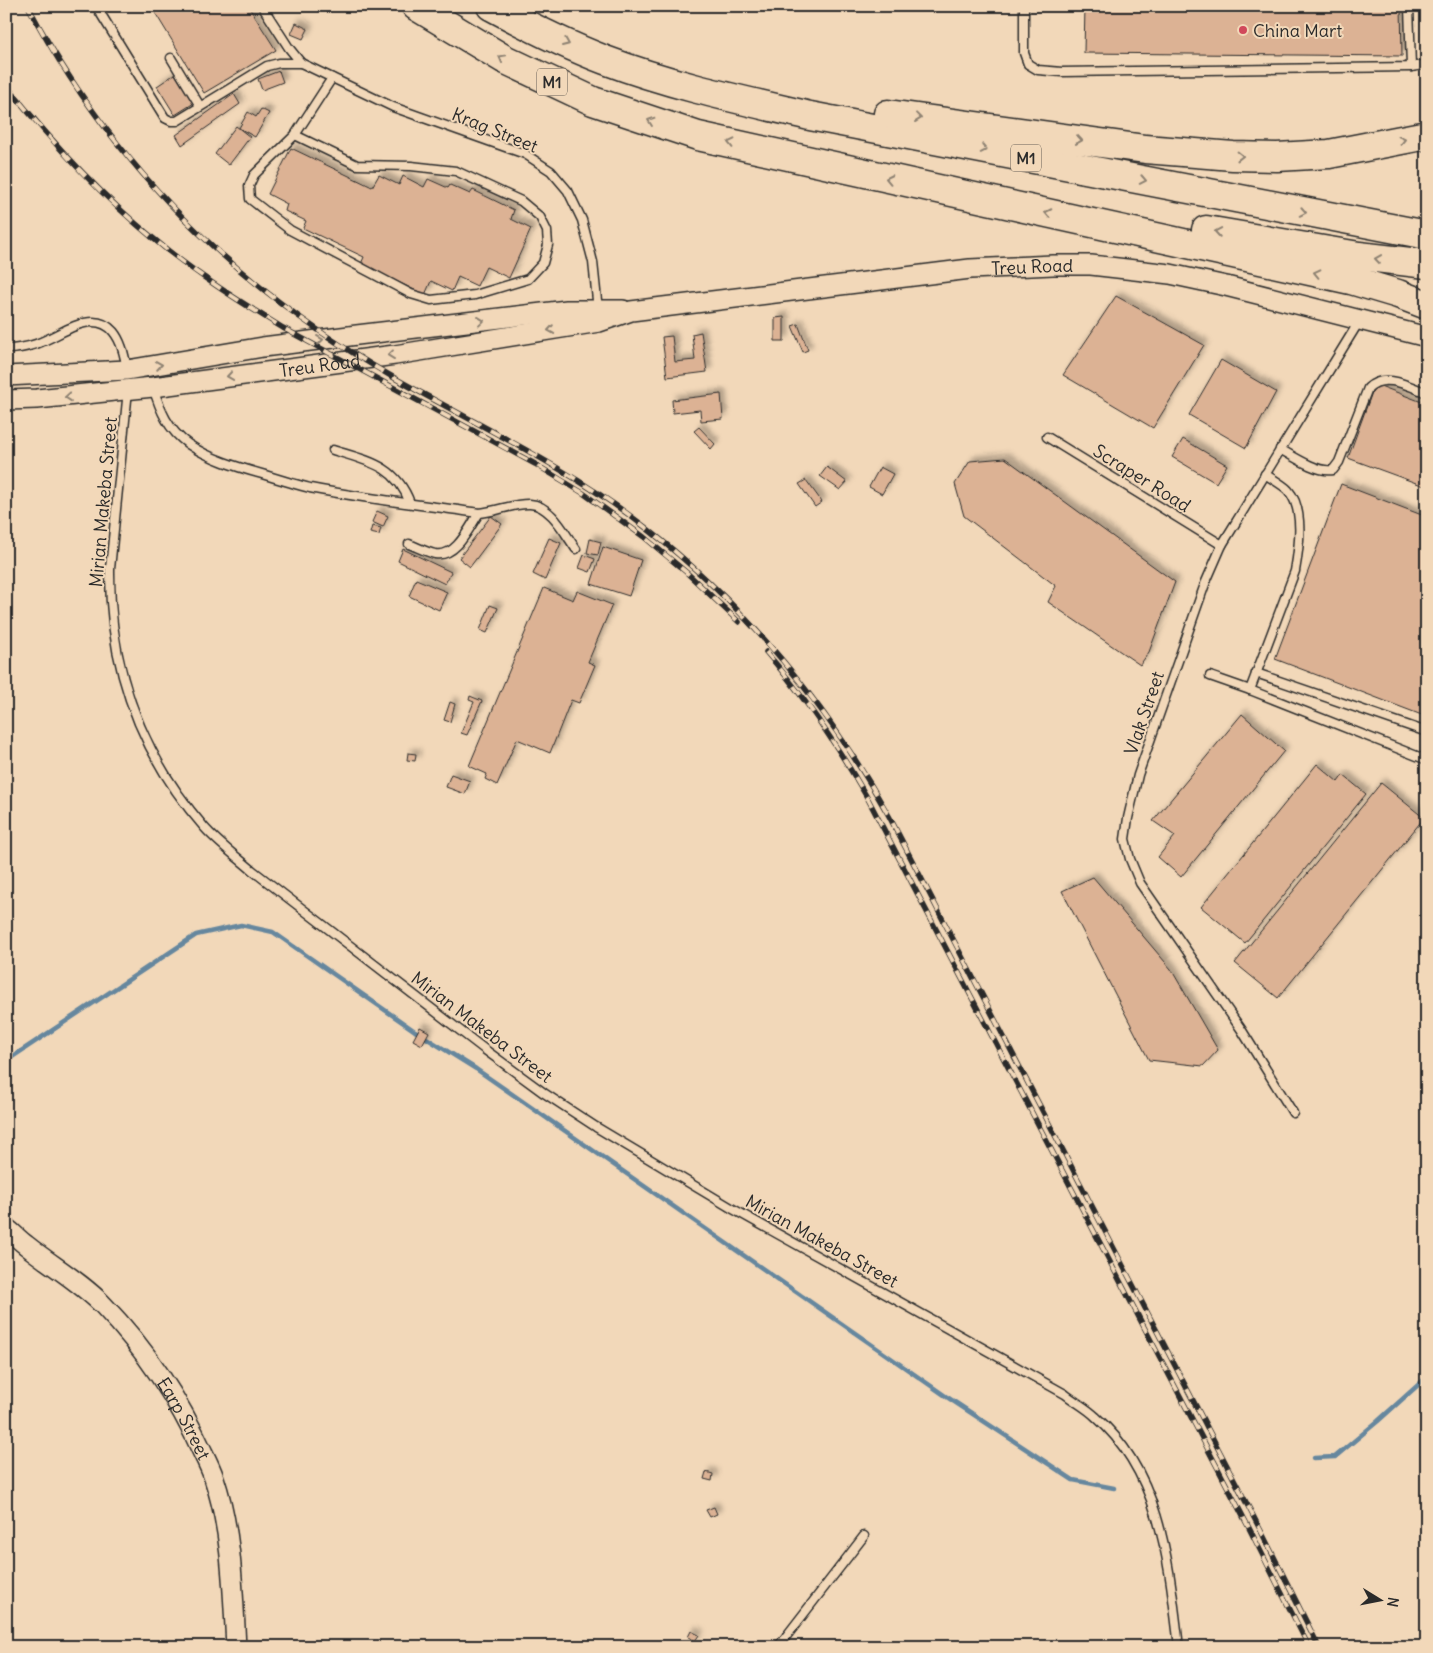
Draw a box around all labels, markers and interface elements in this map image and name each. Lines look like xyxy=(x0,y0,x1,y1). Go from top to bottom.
place label: China Mart xyxy=(1253,19,1342,42)
marker: China Mart xyxy=(1237,24,1249,36)
one-way arrow xyxy=(562,38,570,48)
one-way arrow xyxy=(498,54,507,64)
road number: M1 xyxy=(537,68,567,95)
street label: Krag Street xyxy=(449,102,541,158)
one-way arrow xyxy=(914,112,922,122)
one-way arrow xyxy=(648,117,656,127)
one-way arrow xyxy=(1075,134,1083,145)
one-way arrow xyxy=(1397,135,1406,146)
one-way arrow xyxy=(726,139,735,149)
one-way arrow xyxy=(979,144,988,154)
road number: M1 xyxy=(1011,144,1041,172)
one-way arrow xyxy=(1237,151,1245,161)
one-way arrow xyxy=(885,174,894,185)
one-way arrow xyxy=(1139,175,1148,185)
one-way arrow xyxy=(1298,206,1307,216)
one-way arrow xyxy=(1044,208,1053,218)
one-way arrow xyxy=(1214,227,1222,237)
street label: Treu Road xyxy=(991,254,1073,279)
one-way arrow xyxy=(1374,254,1382,265)
one-way arrow xyxy=(1313,268,1322,279)
one-way arrow xyxy=(478,316,486,327)
one-way arrow xyxy=(547,325,556,335)
one-way arrow xyxy=(316,335,324,346)
street label: Treu Road xyxy=(278,348,362,382)
one-way arrow xyxy=(386,350,395,360)
one-way arrow xyxy=(155,361,164,371)
one-way arrow xyxy=(225,370,233,381)
one-way arrow xyxy=(64,391,72,402)
street label: Mirian Makeba Street xyxy=(84,416,122,588)
street label: Scraper Road xyxy=(1089,439,1195,517)
street label: Vlak Street xyxy=(1119,668,1169,758)
street label: Mirian Makeba Street xyxy=(407,966,557,1088)
street label: Mirian Makeba Street xyxy=(742,1190,902,1292)
street label: Earp Street xyxy=(152,1373,216,1463)
north arrow xyxy=(1356,1576,1406,1626)
text: N xyxy=(1383,1596,1403,1609)

